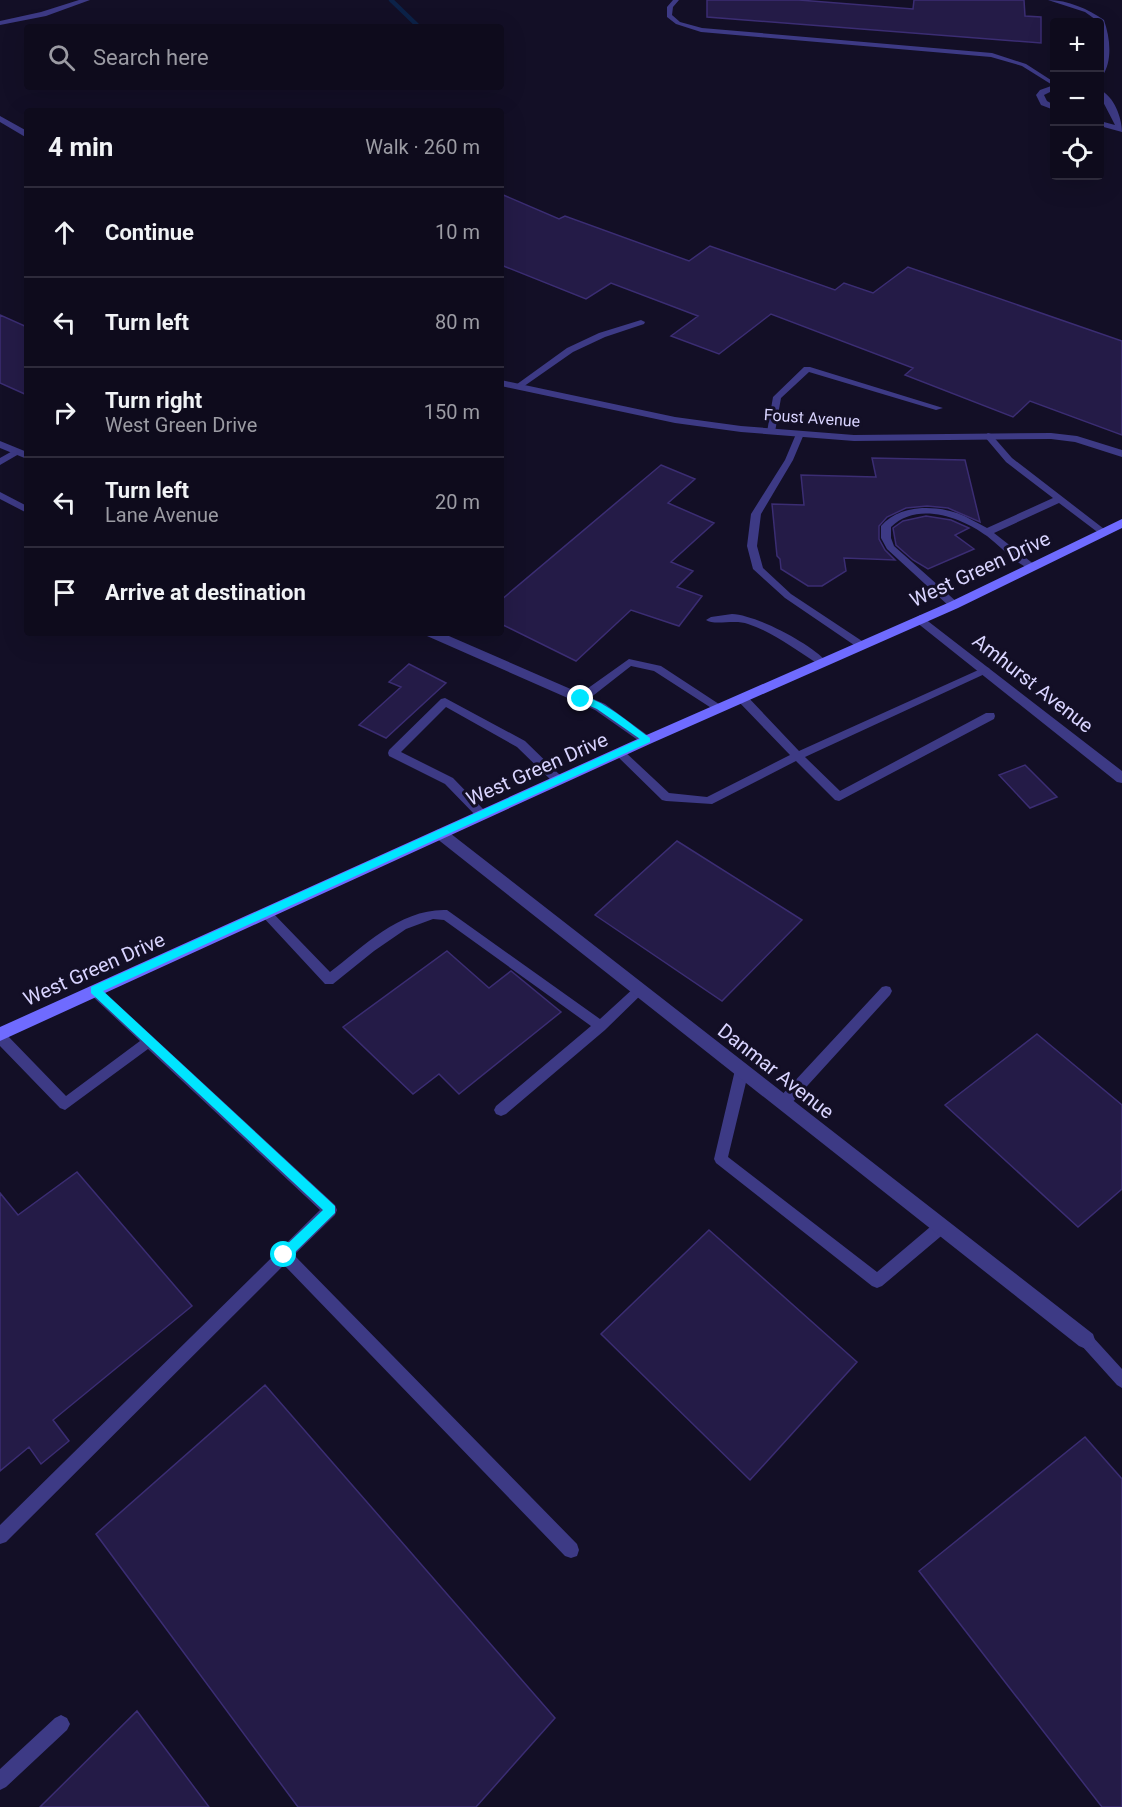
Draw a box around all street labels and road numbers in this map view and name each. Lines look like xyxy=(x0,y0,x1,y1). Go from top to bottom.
street label: Foust Avenue xyxy=(763,405,861,431)
street label: West Green Drive xyxy=(906,526,1054,612)
street label: Amhurst Avenue xyxy=(968,628,1098,738)
street label: West Green Drive xyxy=(463,727,611,811)
street label: West Green Drive xyxy=(20,927,168,1011)
street label: Danmar Avenue xyxy=(713,1018,839,1124)

